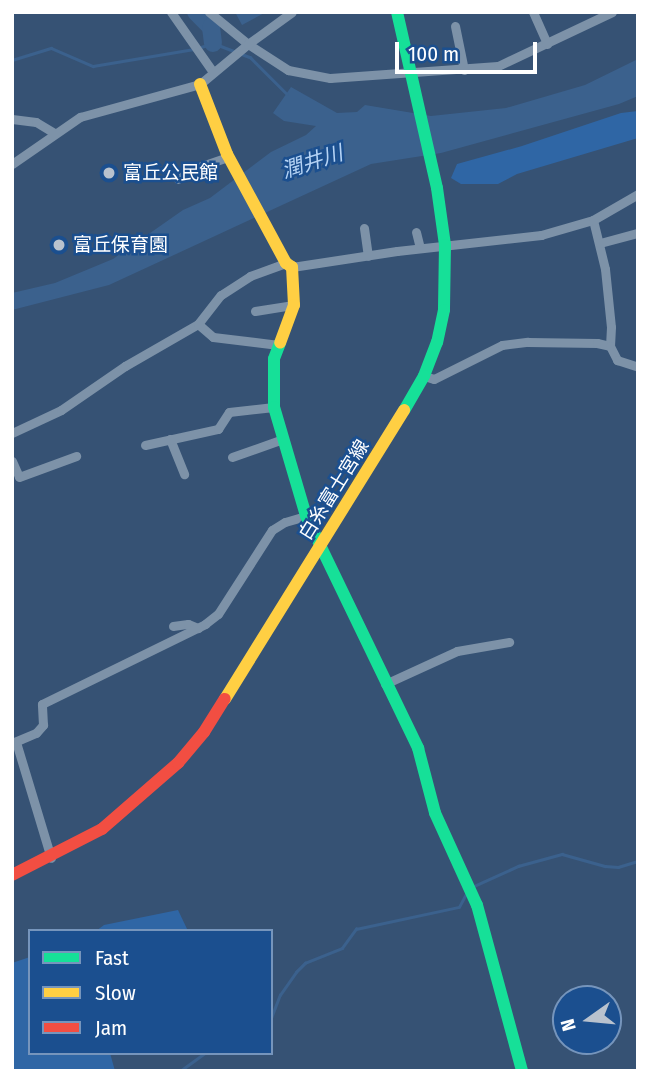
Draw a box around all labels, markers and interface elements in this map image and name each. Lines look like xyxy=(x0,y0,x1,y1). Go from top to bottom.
scale bar xyxy=(398,28,540,72)
text: 100 m xyxy=(408,41,459,67)
water label: 潤井川 xyxy=(278,140,346,184)
place label: 富丘公民館 xyxy=(123,162,218,184)
marker: 富丘公民館 xyxy=(101,165,117,181)
place label: 富丘保育園 xyxy=(73,234,168,256)
marker: 富丘保育園 xyxy=(51,237,67,253)
street label: 白糸富士宮線 xyxy=(294,436,374,544)
legend xyxy=(28,929,273,1055)
text: Fast xyxy=(95,945,129,971)
text: Slow xyxy=(95,980,136,1006)
north arrow xyxy=(552,985,622,1055)
text: Jam xyxy=(95,1015,127,1041)
text: N xyxy=(556,1017,581,1034)

